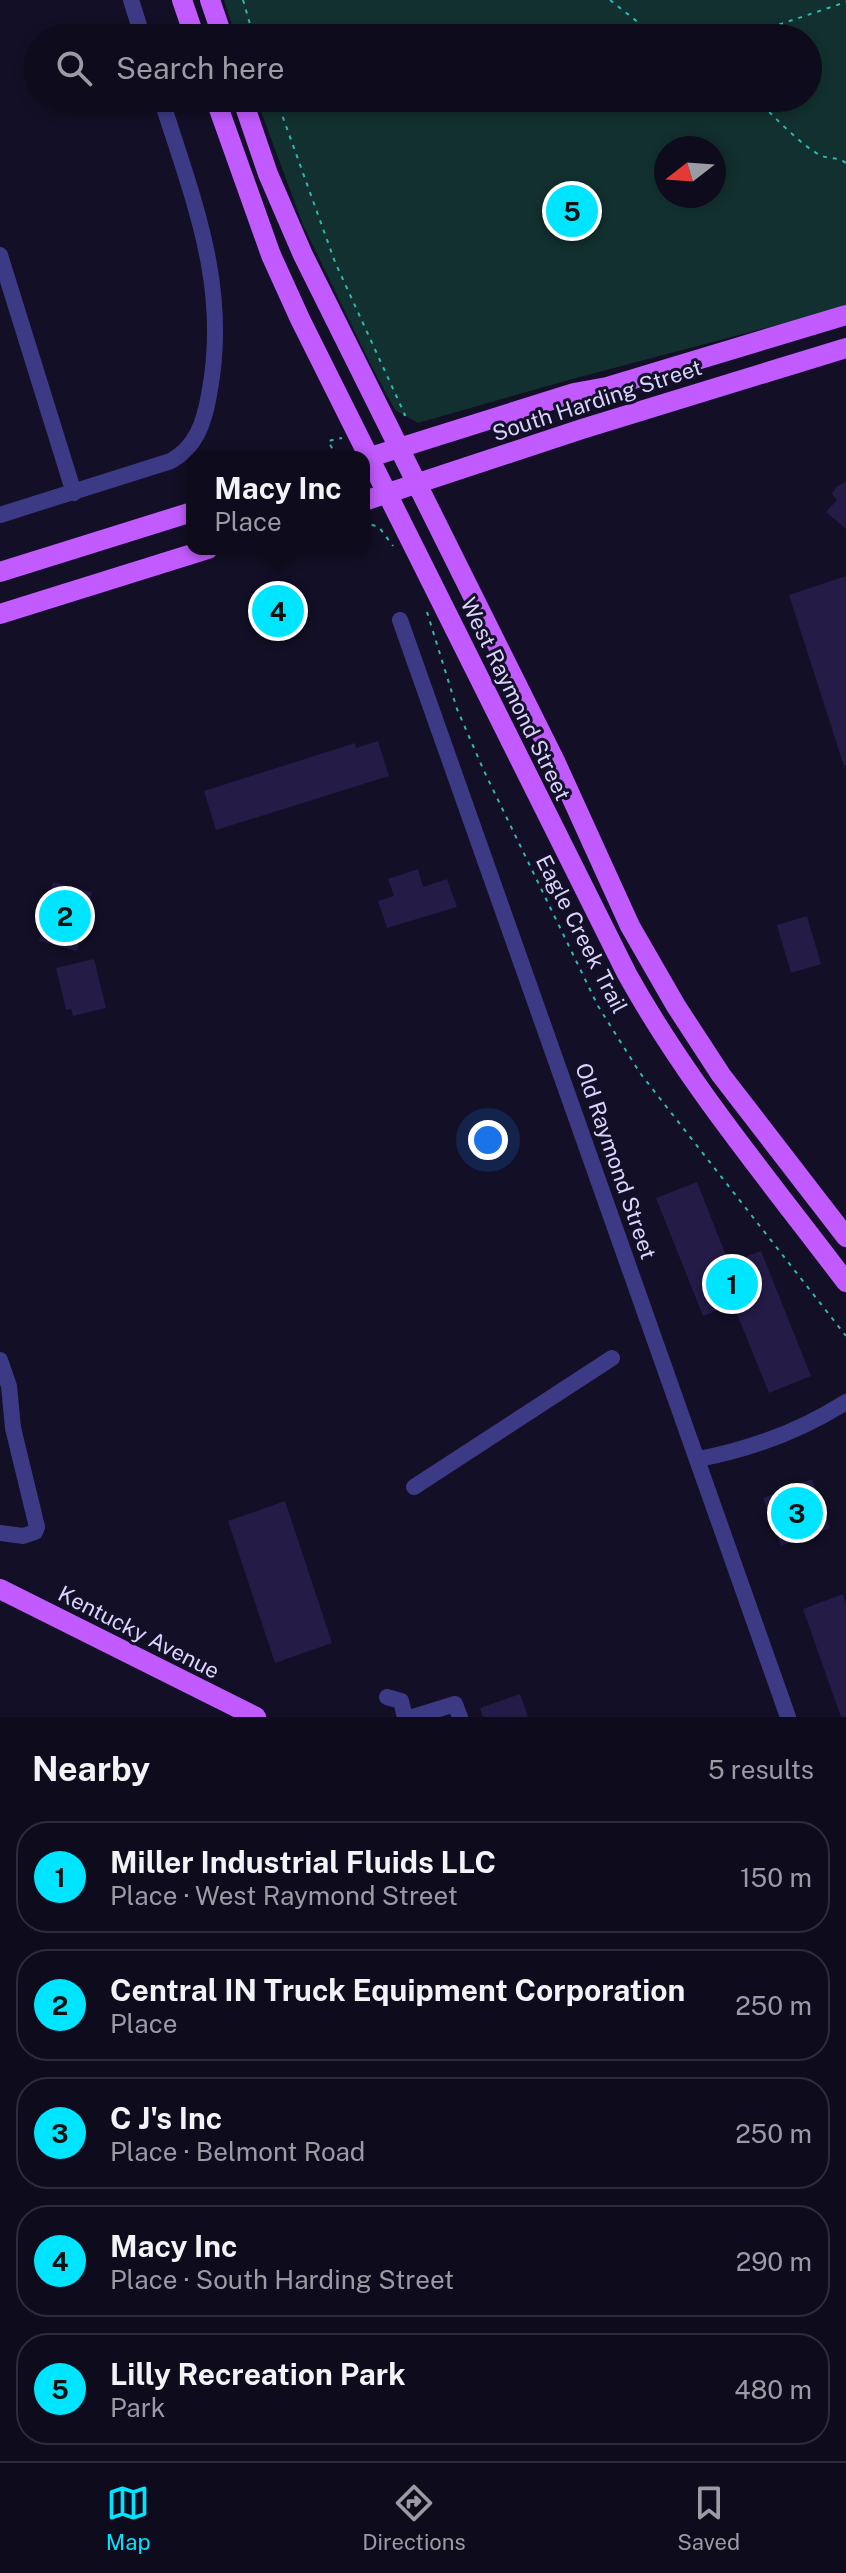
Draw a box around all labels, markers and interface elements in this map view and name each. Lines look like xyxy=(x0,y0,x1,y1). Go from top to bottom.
search box xyxy=(24,24,822,112)
icon: search xyxy=(52,46,96,90)
text: Search here xyxy=(116,50,284,86)
north arrow xyxy=(654,136,726,208)
pin: 5 xyxy=(546,181,598,241)
street label: South Harding Street xyxy=(489,354,705,446)
popup xyxy=(186,451,370,555)
text: Macy Inc xyxy=(214,470,342,506)
text: Place xyxy=(214,506,282,537)
pin: 4 xyxy=(252,581,304,641)
street label: West Raymond Street xyxy=(456,593,576,805)
street label: Eagle Creek Trail xyxy=(531,850,633,1018)
pin: 2 xyxy=(39,886,91,946)
street label: Old Raymond Street xyxy=(570,1060,662,1262)
your location xyxy=(468,1120,508,1160)
pin: 1 xyxy=(706,1254,758,1314)
pin: 3 xyxy=(771,1483,823,1543)
street label: Kentucky Avenue xyxy=(54,1580,224,1684)
text: Nearby xyxy=(32,1749,150,1789)
text: 5 results xyxy=(708,1754,814,1785)
text: Miller Industrial Fluids LLC xyxy=(110,1844,496,1880)
text: 1 xyxy=(54,1862,66,1893)
text: 150 m xyxy=(740,1862,812,1893)
text: Place · West Raymond Street xyxy=(110,1880,458,1911)
text: Central IN Truck Equipment Corporation xyxy=(110,1972,685,2008)
text: 2 xyxy=(52,1990,68,2021)
text: 250 m xyxy=(735,1990,812,2021)
text: Place xyxy=(110,2008,177,2039)
text: C J's Inc xyxy=(110,2100,222,2136)
text: 3 xyxy=(51,2118,69,2149)
text: 250 m xyxy=(735,2118,812,2149)
text: Place · Belmont Road xyxy=(110,2136,365,2167)
text: Macy Inc xyxy=(110,2228,237,2264)
text: 4 xyxy=(51,2246,69,2277)
text: 290 m xyxy=(736,2246,812,2277)
text: Place · South Harding Street xyxy=(110,2264,454,2295)
text: Lilly Recreation Park xyxy=(110,2356,406,2392)
text: 5 xyxy=(51,2374,69,2405)
text: 480 m xyxy=(734,2374,812,2405)
text: Park xyxy=(110,2392,165,2423)
tab: Map xyxy=(106,2481,151,2555)
tab: Directions xyxy=(362,2481,466,2555)
tab: Saved xyxy=(677,2481,740,2555)

